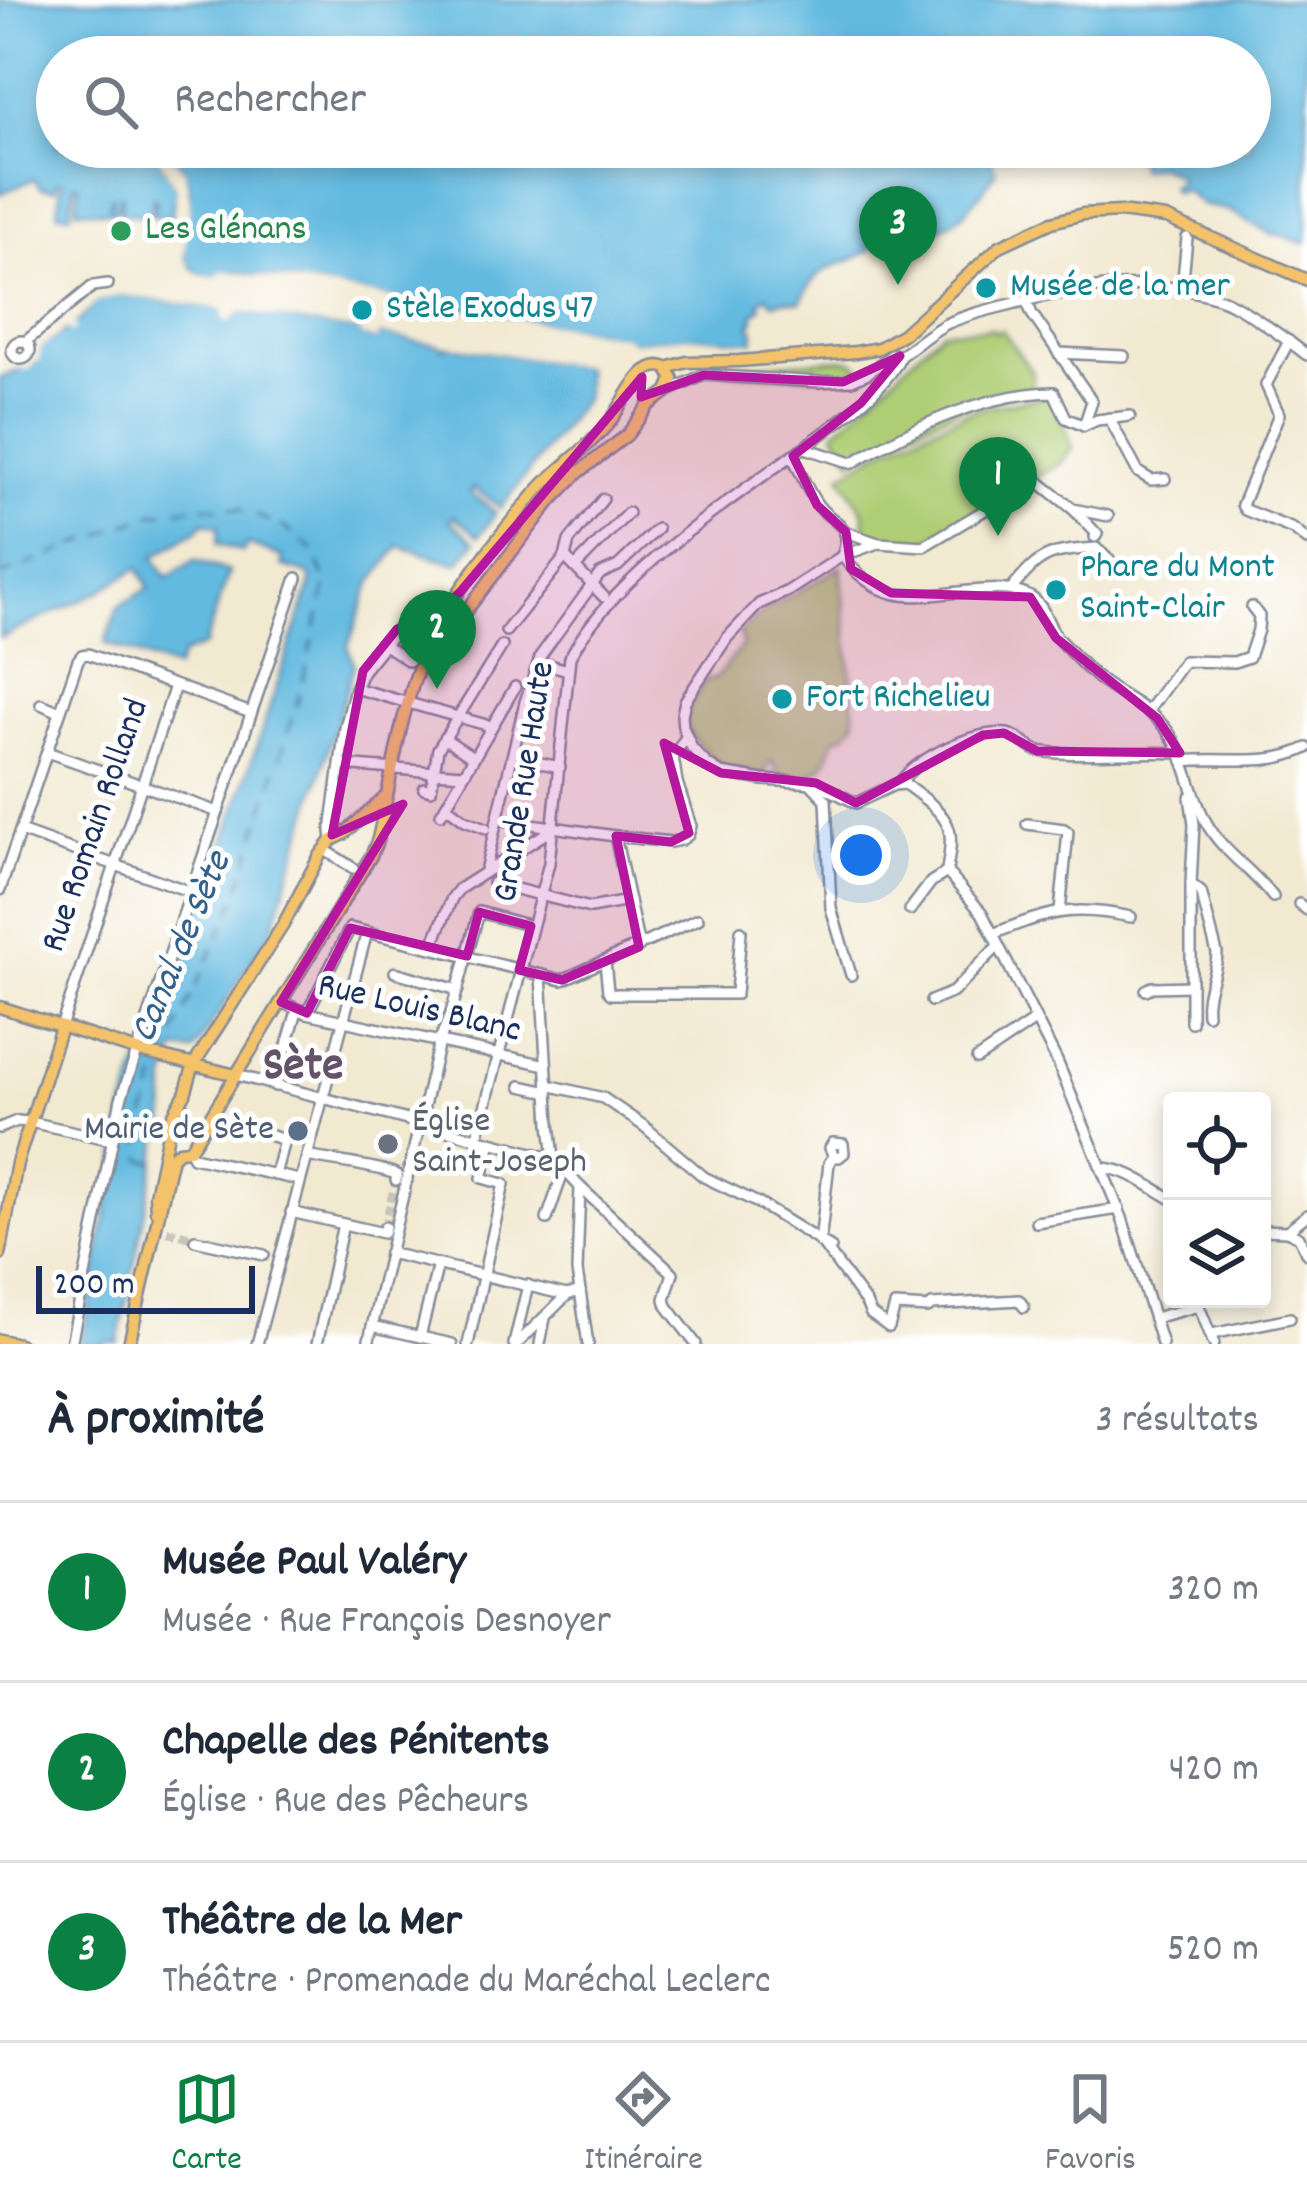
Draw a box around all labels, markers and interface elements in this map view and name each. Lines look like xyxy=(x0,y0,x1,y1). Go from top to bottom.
search box xyxy=(36,36,1271,168)
icon: search xyxy=(78,69,144,135)
text: Rechercher xyxy=(174,70,366,134)
pin: 3 xyxy=(859,186,937,285)
place label: Les Glénans xyxy=(145,205,307,257)
marker: Les Glénans xyxy=(108,218,134,244)
place label: Musée de la mer xyxy=(1010,262,1231,314)
marker: Musée de la mer xyxy=(973,275,999,301)
place label: Stèle Exodus 47 xyxy=(386,284,594,336)
marker: Stèle Exodus 47 xyxy=(349,297,375,323)
pin: 1 xyxy=(959,437,1037,536)
place label: Phare du Mont Saint-Clair xyxy=(1080,543,1275,636)
marker: Phare du Mont Saint-Clair xyxy=(1043,577,1069,603)
pin: 2 xyxy=(398,590,476,689)
street label: Grande Rue Haute xyxy=(481,658,571,906)
place label: Fort Richelieu xyxy=(806,673,990,725)
marker: Fort Richelieu xyxy=(769,686,795,712)
street label: Rue Romain Rolland xyxy=(29,692,165,960)
your location xyxy=(831,825,891,885)
water label: Canal de Sète xyxy=(118,843,248,1052)
street label: Rue Louis Blanc xyxy=(312,961,526,1059)
district label: Sète xyxy=(263,1034,343,1103)
map controls xyxy=(1163,1092,1271,1308)
button: locate xyxy=(1163,1092,1271,1200)
place label: Église Saint-Joseph xyxy=(412,1097,587,1190)
place label: Mairie de Sète xyxy=(84,1105,274,1157)
marker: Mairie de Sète xyxy=(285,1118,311,1144)
marker: Église Saint-Joseph xyxy=(375,1131,401,1157)
button: layers xyxy=(1163,1200,1271,1308)
scale bar xyxy=(36,1260,255,1313)
text: 200 m xyxy=(54,1263,135,1310)
text: À proximité xyxy=(48,1386,265,1458)
text: 3 résultats xyxy=(1095,1395,1259,1450)
text: Musée Paul Valéry xyxy=(162,1532,466,1596)
text: 1 xyxy=(83,1564,91,1619)
text: 320 m xyxy=(1168,1564,1259,1619)
text: Musée · Rue François Desnoyer xyxy=(162,1596,611,1651)
text: Chapelle des Pénitents xyxy=(162,1712,550,1776)
text: 2 xyxy=(78,1744,96,1799)
text: 420 m xyxy=(1169,1744,1259,1799)
text: Église · Rue des Pêcheurs xyxy=(162,1776,529,1831)
text: Théâtre de la Mer xyxy=(162,1892,462,1956)
text: 3 xyxy=(78,1924,96,1979)
text: 520 m xyxy=(1167,1924,1259,1979)
text: Théâtre · Promenade du Maréchal Leclerc xyxy=(162,1956,771,2011)
tab: Carte xyxy=(171,2066,242,2185)
tab: Itinéraire xyxy=(584,2066,703,2185)
tab: Favoris xyxy=(1045,2066,1136,2185)

